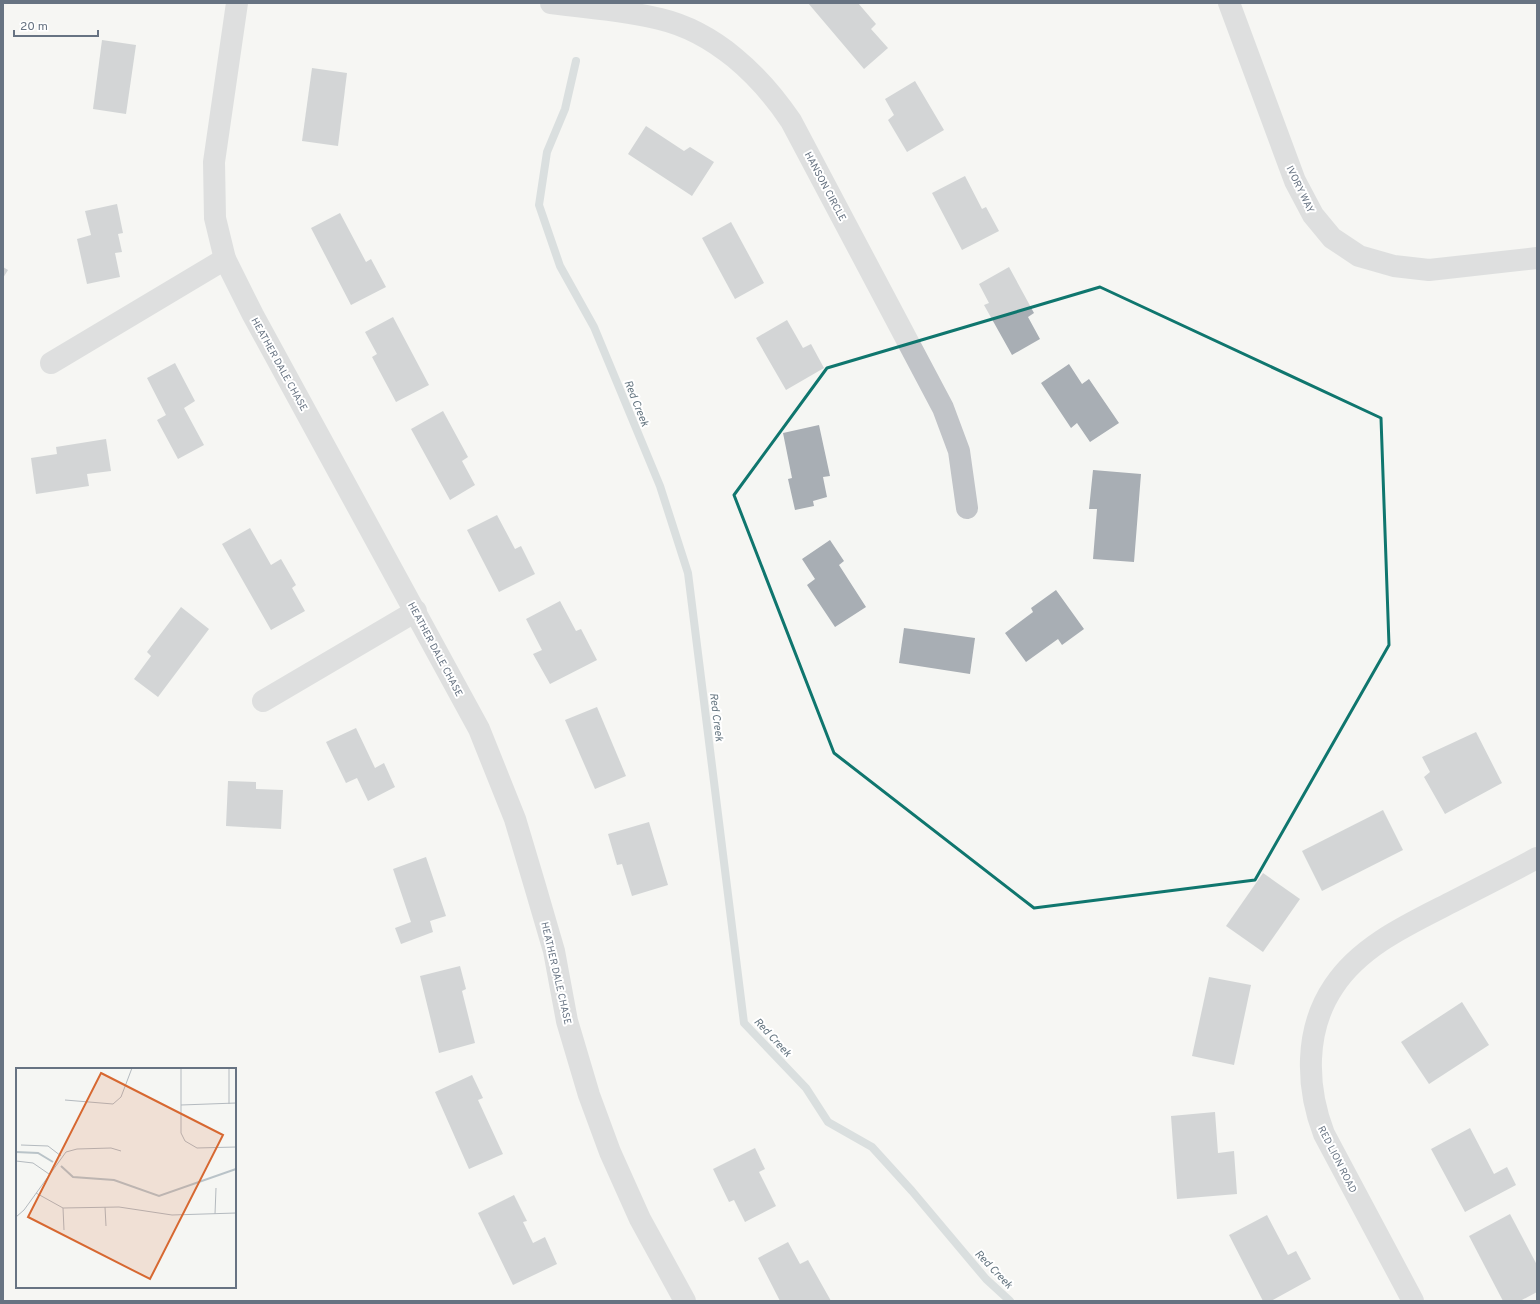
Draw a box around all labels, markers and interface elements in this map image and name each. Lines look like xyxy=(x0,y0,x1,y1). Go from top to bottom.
scale bar xyxy=(14,12,98,38)
text: 20 m xyxy=(20,19,48,35)
street label: HANSON CIRCLE xyxy=(801,150,848,224)
street label: IVORY WAY xyxy=(1283,164,1317,216)
street label: HEATHER DALE CHASE xyxy=(248,316,310,414)
water label: Red Creek xyxy=(620,378,652,429)
street label: HEATHER DALE CHASE xyxy=(404,600,465,699)
water label: Red Creek xyxy=(706,692,726,743)
street label: HEATHER DALE CHASE xyxy=(537,921,574,1026)
water label: Red Creek xyxy=(751,1015,794,1061)
inset map xyxy=(16,1068,236,1288)
street label: RED LION ROAD xyxy=(1314,1124,1359,1196)
water label: Red Creek xyxy=(971,1247,1016,1292)

